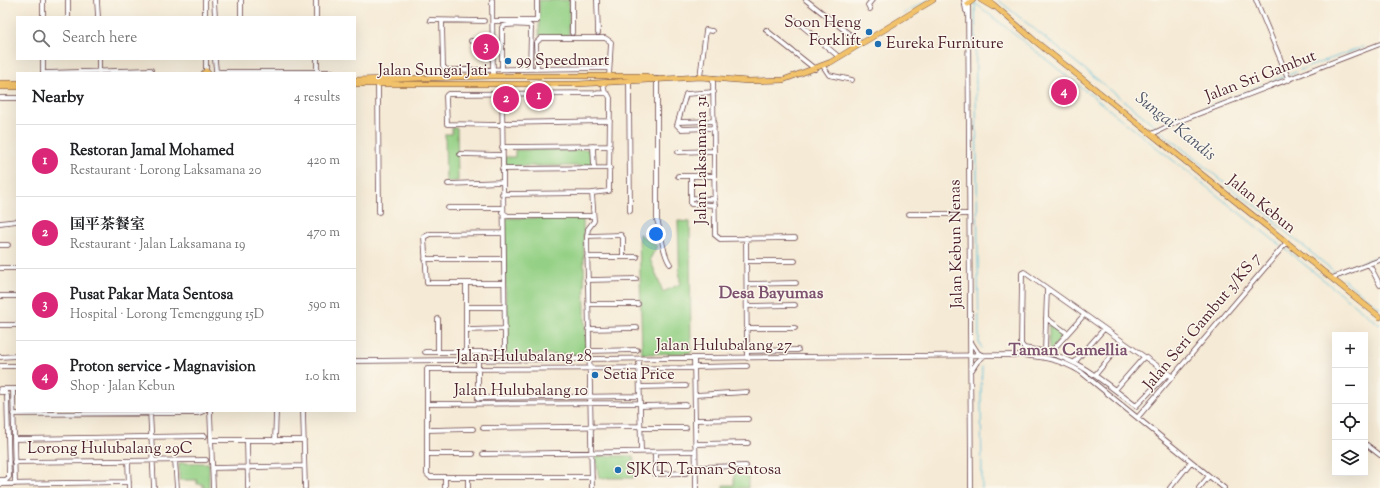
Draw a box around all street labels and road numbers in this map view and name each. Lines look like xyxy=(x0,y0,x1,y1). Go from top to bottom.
street label: Jalan Sri Gambut xyxy=(1201,45,1320,109)
street label: Jalan Sungai Jati xyxy=(377,60,488,83)
street label: Jalan Laksamana 31 xyxy=(691,95,714,225)
street label: Jalan Kebun xyxy=(1221,170,1301,240)
street label: Jalan Kebun Nenas xyxy=(944,179,970,310)
street label: Jalan Seri Gambut 3/KS 7 xyxy=(1138,248,1267,396)
street label: Jalan Hulubalang 27 xyxy=(655,335,792,358)
street label: Jalan Hulubalang 28 xyxy=(455,346,592,369)
street label: Jalan Hulubalang 10 xyxy=(453,380,588,403)
street label: Lorong Hulubalang 29C xyxy=(27,438,193,461)

